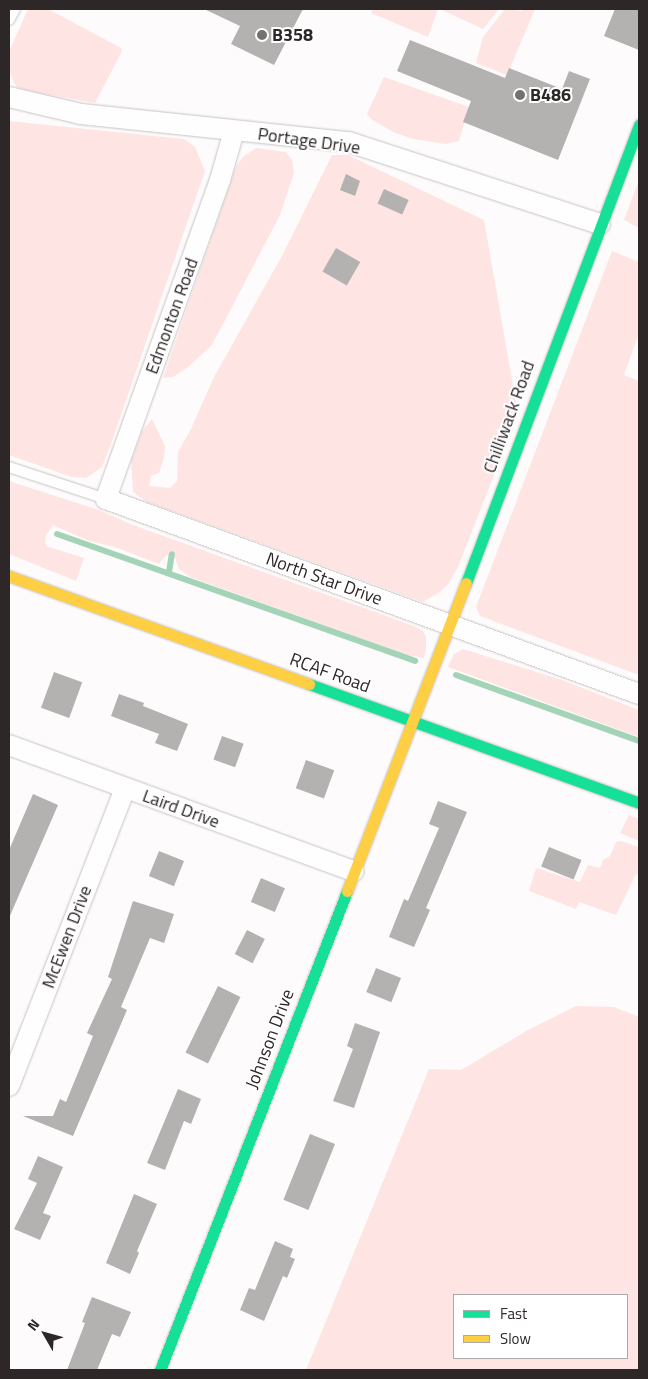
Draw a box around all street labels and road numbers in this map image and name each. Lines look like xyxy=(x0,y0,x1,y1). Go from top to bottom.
street label: Portage Drive xyxy=(256,123,362,159)
street label: Edmonton Road xyxy=(141,255,203,377)
street label: Chilliwack Road xyxy=(479,358,539,476)
street label: North Star Drive xyxy=(263,548,385,610)
street label: RCAF Road xyxy=(287,648,373,698)
street label: Laird Drive xyxy=(140,785,222,833)
street label: McEwen Drive xyxy=(38,883,96,991)
street label: Johnson Drive xyxy=(241,986,299,1092)

